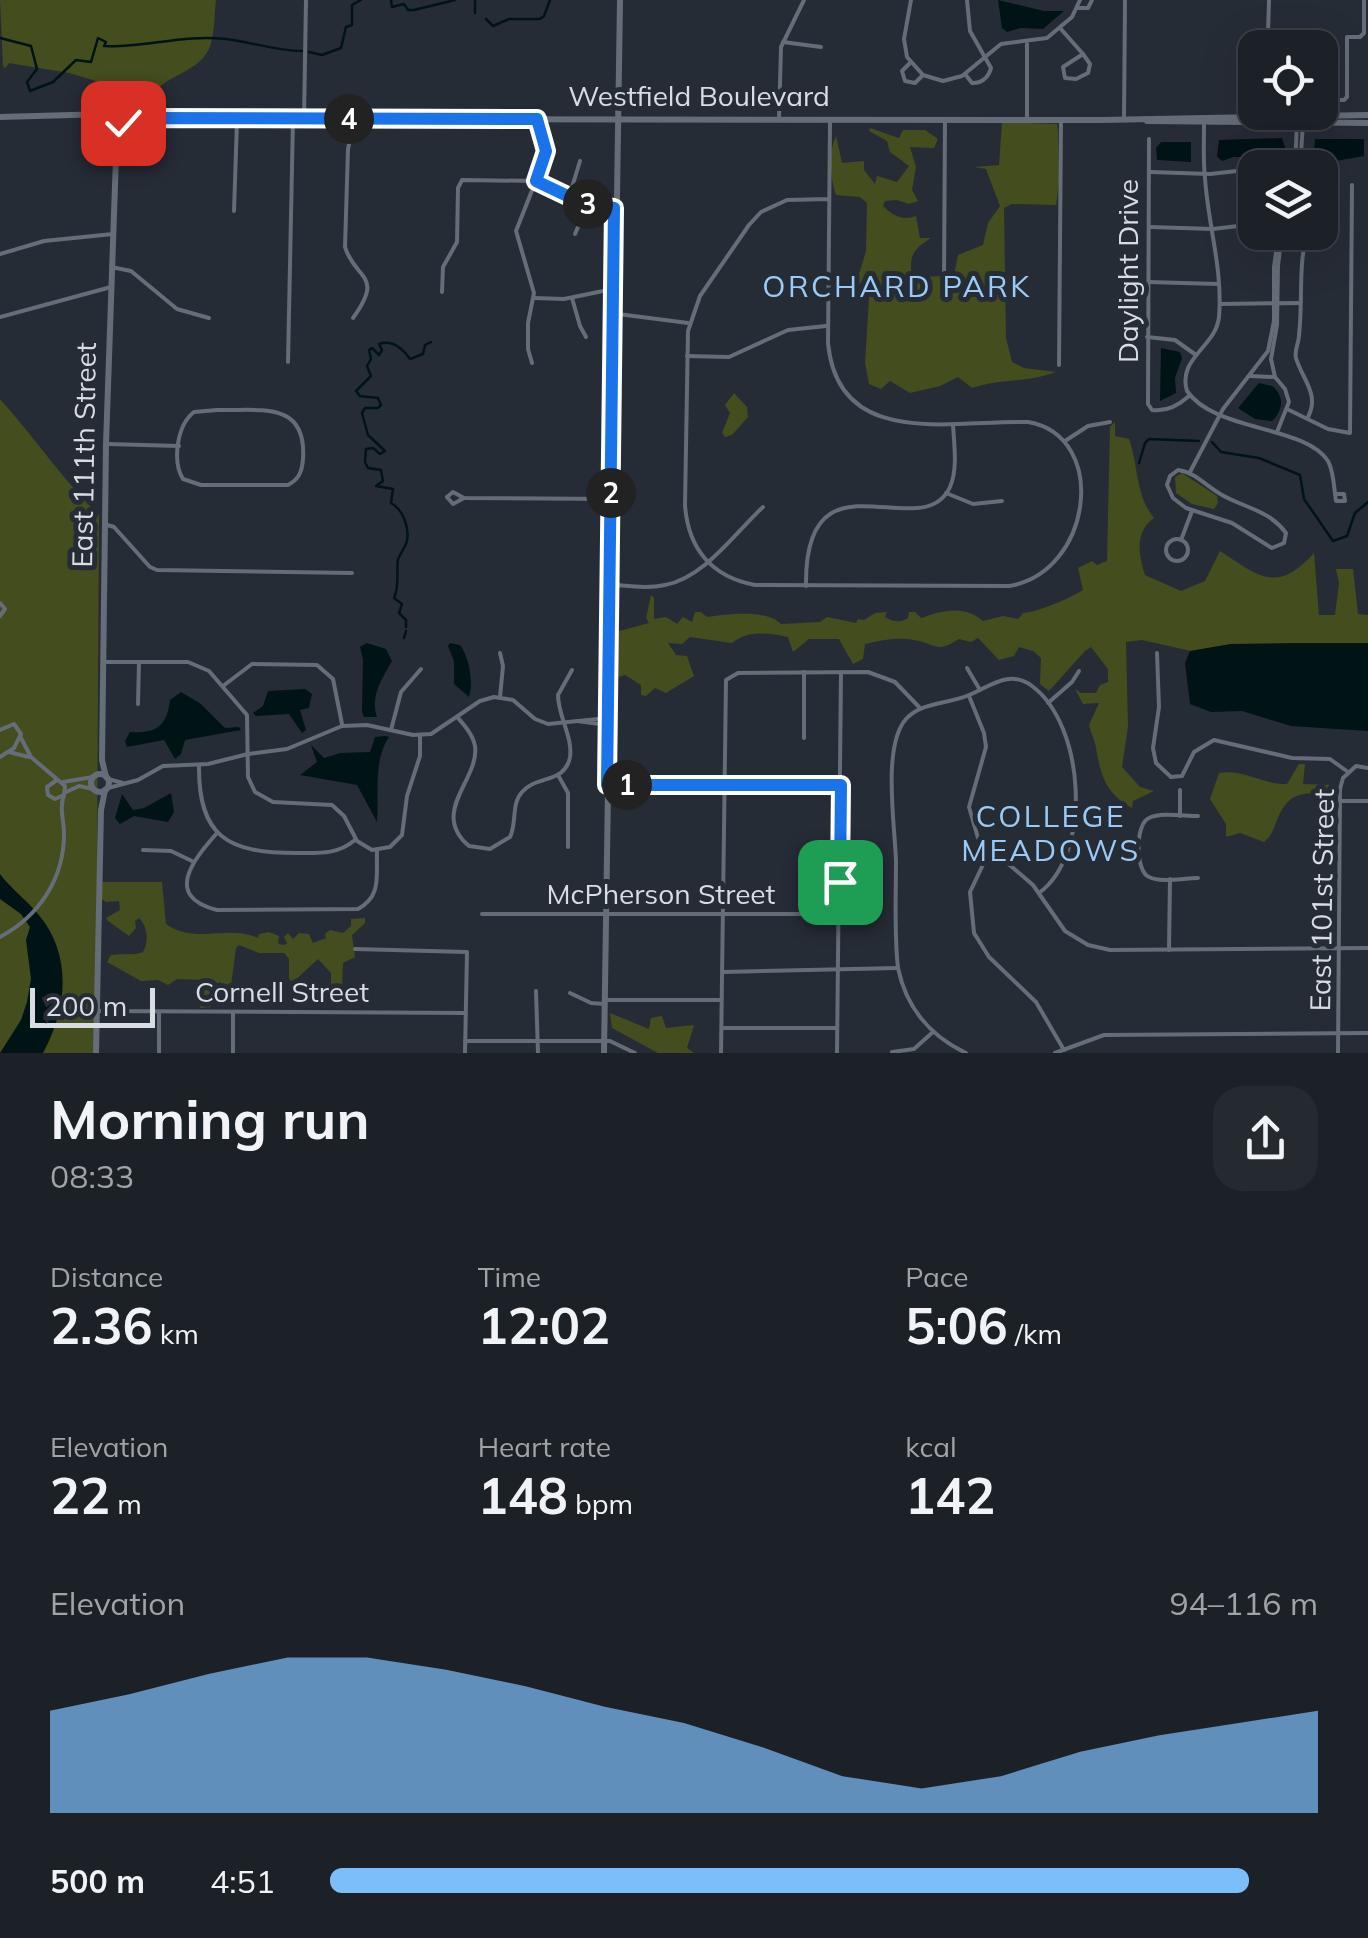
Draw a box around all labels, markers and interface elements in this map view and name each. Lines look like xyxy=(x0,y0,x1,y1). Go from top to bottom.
map controls xyxy=(1238,30,1338,250)
button: locate xyxy=(1238,30,1338,130)
street label: Westfield Boulevard xyxy=(568,78,830,113)
pin xyxy=(81,81,166,166)
pin: 4 xyxy=(324,94,374,144)
icon: check xyxy=(96,96,151,151)
text: 4 xyxy=(341,101,357,136)
button: layers xyxy=(1238,150,1338,250)
pin: 3 xyxy=(563,179,613,229)
street label: Daylight Drive xyxy=(1110,179,1145,363)
text: 3 xyxy=(580,186,596,221)
district label: ORCHARD PARK xyxy=(762,267,1032,305)
street label: East 111th Street xyxy=(64,342,103,568)
pin: 2 xyxy=(586,468,636,518)
text: 2 xyxy=(603,475,619,510)
pin: 1 xyxy=(602,760,652,810)
text: 1 xyxy=(619,767,635,802)
street label: East 101st Street xyxy=(1302,788,1341,1012)
district label: COLLEGE MEADOWS xyxy=(961,797,1141,869)
pin xyxy=(798,840,883,925)
icon: arrive xyxy=(813,855,868,910)
street label: McPherson Street xyxy=(547,876,776,911)
street label: Cornell Street xyxy=(195,974,369,1009)
scale bar xyxy=(30,983,155,1028)
text: 200 m xyxy=(45,988,127,1023)
text: Morning run xyxy=(50,1084,370,1153)
button: share xyxy=(1213,1086,1318,1191)
text: 08:33 xyxy=(50,1156,134,1196)
text: Distance xyxy=(50,1259,163,1294)
text: Time xyxy=(478,1259,541,1294)
text: Pace xyxy=(905,1259,969,1294)
text: 2.36 xyxy=(50,1294,152,1357)
text: 12:02 xyxy=(478,1294,610,1357)
text: 5:06 xyxy=(905,1294,1008,1357)
text: km xyxy=(152,1316,199,1351)
text: /km xyxy=(1008,1316,1062,1351)
text: Elevation xyxy=(50,1429,168,1464)
text: Heart rate xyxy=(478,1429,611,1464)
text: kcal xyxy=(905,1429,957,1464)
text: 22 xyxy=(50,1464,110,1527)
text: 148 xyxy=(478,1464,568,1527)
text: 142 xyxy=(905,1464,995,1527)
text: m xyxy=(110,1486,142,1521)
text: bpm xyxy=(568,1486,633,1521)
text: Elevation xyxy=(50,1583,185,1623)
text: 94–116 m xyxy=(1169,1583,1318,1623)
text: 500 m xyxy=(50,1861,145,1901)
text: 4:51 xyxy=(210,1861,275,1901)

